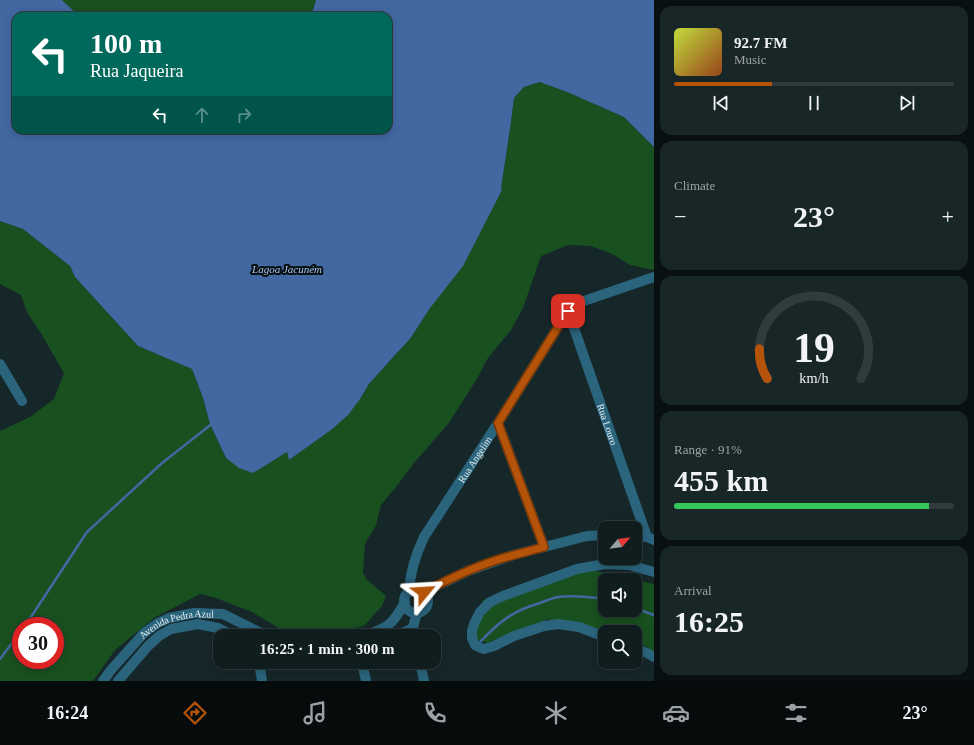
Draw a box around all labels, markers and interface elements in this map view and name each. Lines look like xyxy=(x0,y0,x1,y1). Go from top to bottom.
icon: left xyxy=(24,28,76,80)
text: 100 m xyxy=(90,28,162,59)
text: 92.7 FM xyxy=(734,35,787,51)
text: Music xyxy=(734,52,767,67)
text: Rua Jaqueira xyxy=(90,61,183,81)
icon: previous xyxy=(710,92,732,114)
icon: pause xyxy=(803,92,825,114)
icon: next xyxy=(896,92,918,114)
icon: left xyxy=(149,104,171,126)
icon: ahead xyxy=(191,104,213,126)
icon: right xyxy=(233,104,255,126)
text: Climate xyxy=(674,178,715,193)
text: 23° xyxy=(793,200,835,233)
text: − xyxy=(674,204,686,229)
text: + xyxy=(942,204,954,229)
water label: Lagoa Jacuném xyxy=(251,263,322,275)
pin xyxy=(551,294,585,328)
icon: arrive xyxy=(557,300,579,322)
text: 19 xyxy=(793,324,835,370)
text: km/h xyxy=(799,369,829,385)
street label: Rua Louro xyxy=(595,402,619,447)
street label: Rua Angelim xyxy=(456,434,494,485)
text: Range · 91% xyxy=(674,442,742,457)
text: 455 km xyxy=(674,464,768,497)
north arrow xyxy=(598,521,642,565)
map controls xyxy=(598,521,642,669)
position arrow xyxy=(403,571,445,613)
button: sound xyxy=(598,573,642,617)
text: Arrival xyxy=(674,583,712,598)
text: 16:25 xyxy=(674,605,744,638)
street label: Avenida Pedra Azul xyxy=(137,608,214,641)
speed limit sign: 30 xyxy=(12,617,64,669)
button: search xyxy=(598,625,642,669)
text: 16:25 · 1 min · 300 m xyxy=(260,641,395,657)
icon: directions xyxy=(181,699,209,727)
icon: music xyxy=(301,699,329,727)
icon: phone xyxy=(421,699,449,727)
icon: climate xyxy=(542,699,570,727)
icon: car xyxy=(662,699,690,727)
icon: filters xyxy=(782,699,810,727)
text: 16:24 xyxy=(46,703,88,723)
text: 23° xyxy=(903,703,928,723)

